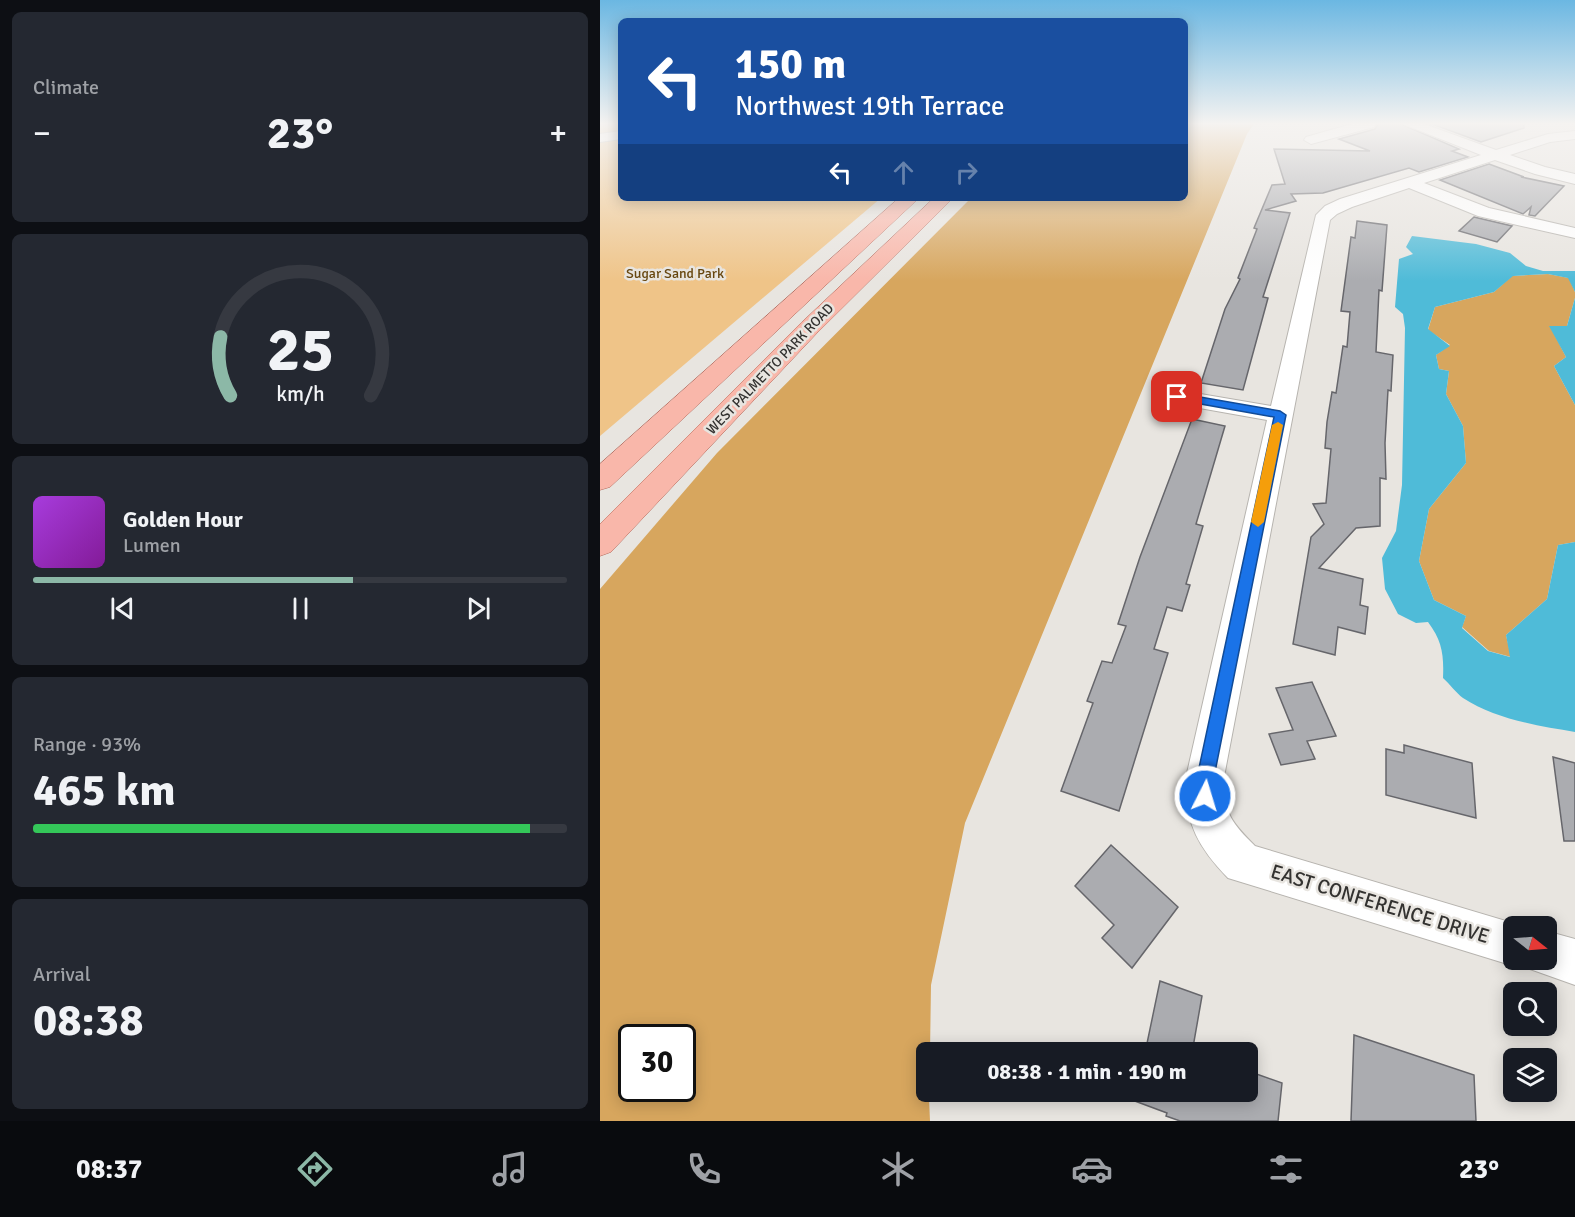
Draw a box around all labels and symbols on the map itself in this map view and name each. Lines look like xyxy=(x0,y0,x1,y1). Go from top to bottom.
park label: Sugar Sand Park xyxy=(626,265,724,282)
street label: WEST PALMETTO PARK ROAD xyxy=(703,300,837,438)
pin xyxy=(1151,371,1202,422)
position arrow xyxy=(1173,764,1237,828)
street label: EAST CONFERENCE DRIVE xyxy=(1268,859,1492,949)
north arrow xyxy=(1503,916,1557,970)
speed limit sign: 30 xyxy=(618,1024,696,1102)

